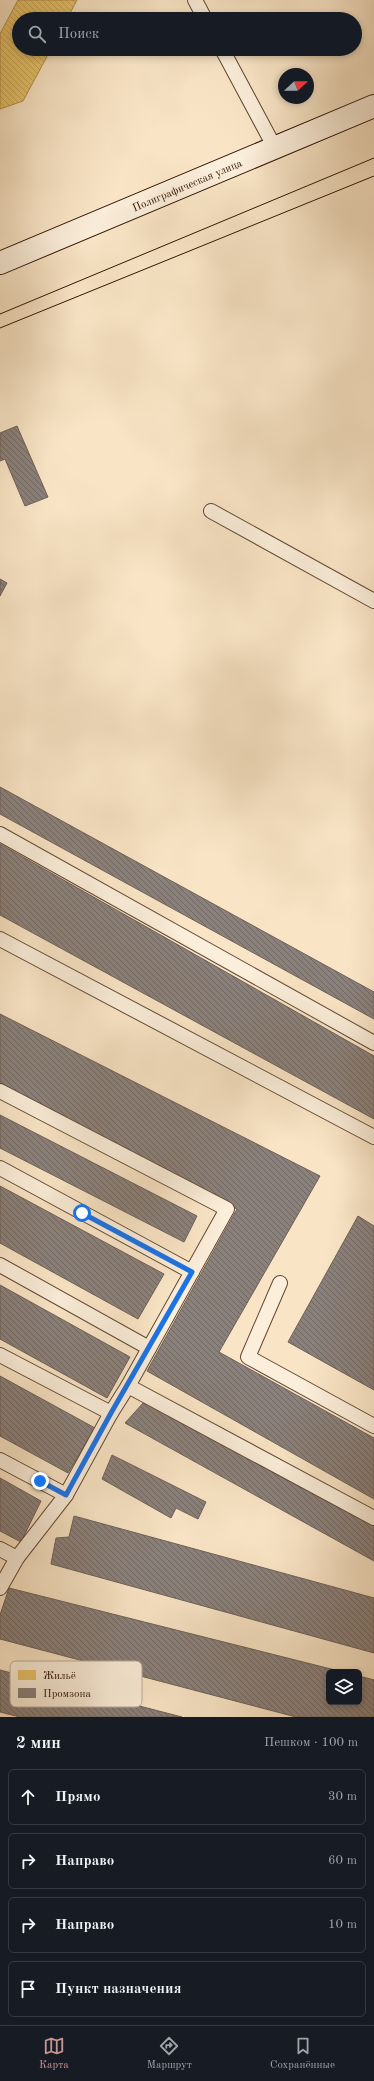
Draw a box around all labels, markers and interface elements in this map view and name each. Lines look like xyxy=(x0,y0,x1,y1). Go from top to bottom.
search box xyxy=(12,12,362,56)
icon: search xyxy=(26,23,48,45)
text: Поиск xyxy=(58,27,99,42)
north arrow xyxy=(278,68,314,104)
street label: Полиграфическая улица xyxy=(131,158,245,214)
route start xyxy=(73,1204,91,1222)
route end xyxy=(31,1472,49,1490)
legend xyxy=(10,1661,142,1707)
map controls xyxy=(326,1669,362,1705)
button: layers xyxy=(326,1669,362,1705)
text: Жильё xyxy=(43,1671,76,1682)
text: Промзона xyxy=(43,1689,91,1700)
text: 2 мин xyxy=(16,1735,61,1752)
text: Пешком · 100 m xyxy=(264,1736,358,1749)
icon: ahead xyxy=(17,1786,39,1808)
text: Прямо xyxy=(55,1790,101,1805)
text: 30 m xyxy=(328,1790,357,1803)
icon: right xyxy=(17,1850,39,1872)
text: Направо xyxy=(55,1854,114,1869)
text: 60 m xyxy=(328,1854,357,1867)
icon: right xyxy=(17,1914,39,1936)
text: Направо xyxy=(55,1918,114,1933)
text: 10 m xyxy=(328,1918,357,1931)
icon: arrive xyxy=(17,1978,39,2000)
text: Пункт назначения xyxy=(55,1982,182,1997)
tab: Карта xyxy=(39,2035,69,2073)
tab: Маршрут xyxy=(147,2035,192,2073)
tab: Сохранённые xyxy=(270,2035,335,2073)

